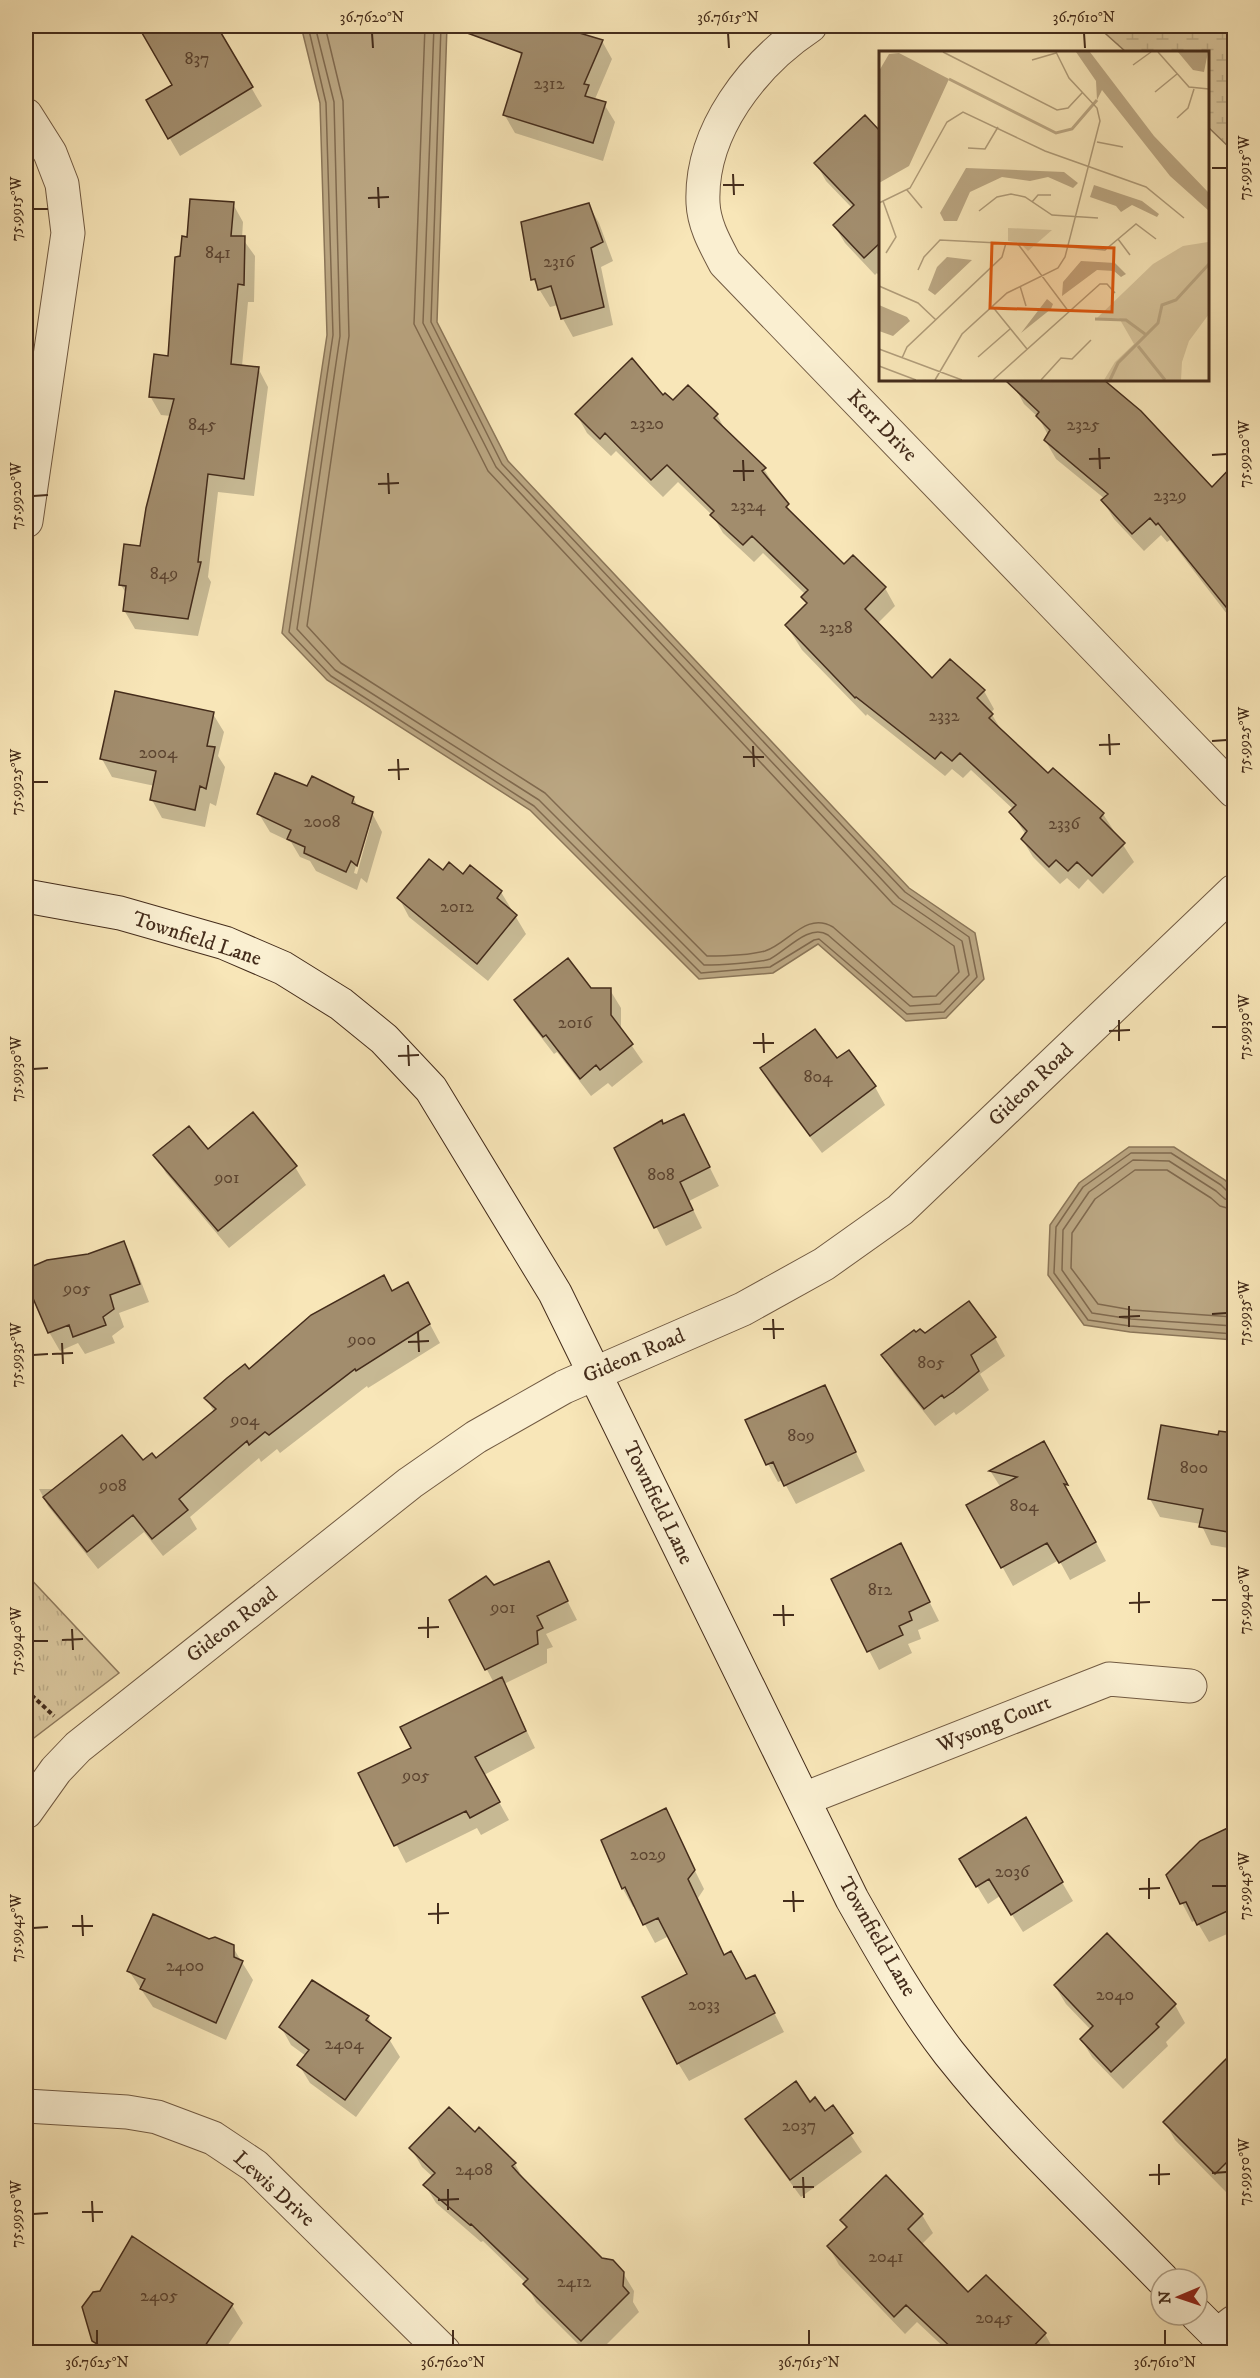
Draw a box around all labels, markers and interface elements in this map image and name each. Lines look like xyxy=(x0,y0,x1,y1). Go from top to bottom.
text: 36.7620°N xyxy=(340,8,404,27)
text: 36.7615°N xyxy=(697,8,759,27)
text: 36.7610°N xyxy=(1053,8,1115,27)
house number: 837 xyxy=(184,48,210,70)
inset map xyxy=(879,51,1209,381)
house number: 2312 xyxy=(533,73,565,95)
text: 75.9915°W xyxy=(1235,135,1254,200)
text: 75.9915°W xyxy=(7,176,26,241)
house number: 841 xyxy=(205,242,231,264)
house number: 2316 xyxy=(543,251,575,273)
street label: Kerr Drive xyxy=(841,385,923,468)
house number: 2320 xyxy=(630,413,664,435)
house number: 845 xyxy=(188,414,216,436)
house number: 2325 xyxy=(1066,414,1100,436)
text: 75.9920°W xyxy=(1235,420,1254,488)
text: 75.9920°W xyxy=(7,462,26,530)
house number: 2329 xyxy=(1153,485,1187,507)
house number: 2324 xyxy=(731,495,766,517)
house number: 849 xyxy=(150,563,178,585)
house number: 2328 xyxy=(819,617,853,639)
house number: 2332 xyxy=(928,705,960,727)
text: 75.9925°W xyxy=(1235,706,1254,773)
house number: 2004 xyxy=(139,742,178,764)
text: 75.9925°W xyxy=(7,748,26,815)
house number: 2008 xyxy=(303,811,341,833)
house number: 2336 xyxy=(1048,813,1080,835)
house number: 2012 xyxy=(440,896,474,918)
street label: Townfield Lane xyxy=(129,906,265,972)
text: 75.9930°W xyxy=(1235,994,1254,1060)
house number: 2016 xyxy=(558,1012,593,1034)
text: 75.9930°W xyxy=(7,1036,26,1102)
street label: Gideon Road xyxy=(983,1038,1079,1132)
house number: 804 xyxy=(803,1066,833,1088)
house number: 808 xyxy=(647,1164,675,1186)
house number: 901 xyxy=(213,1167,240,1189)
house number: 905 xyxy=(62,1278,91,1300)
text: 75.9935°W xyxy=(1235,1280,1254,1345)
text: 75.9935°W xyxy=(7,1322,26,1387)
street label: Gideon Road xyxy=(579,1323,689,1389)
house number: 900 xyxy=(347,1329,376,1351)
house number: 805 xyxy=(917,1352,945,1374)
house number: 904 xyxy=(230,1409,260,1431)
house number: 809 xyxy=(787,1425,815,1447)
street label: Townfield Lane xyxy=(617,1437,699,1569)
house number: 800 xyxy=(1180,1457,1208,1479)
house number: 908 xyxy=(98,1475,127,1497)
house number: 804 xyxy=(1009,1495,1039,1517)
text: 75.9940°W xyxy=(1235,1565,1254,1634)
house number: 812 xyxy=(868,1579,892,1601)
street label: Gideon Road xyxy=(181,1581,283,1669)
house number: 901 xyxy=(489,1597,516,1619)
text: 75.9940°W xyxy=(7,1606,26,1675)
street label: Wysong Court xyxy=(932,1689,1055,1759)
house number: 905 xyxy=(401,1765,430,1787)
house number: 2029 xyxy=(630,1844,666,1866)
text: 75.9945°W xyxy=(1235,1852,1254,1920)
house number: 2036 xyxy=(995,1861,1030,1883)
street label: Townfield Lane xyxy=(832,1873,922,2002)
text: 75.9945°W xyxy=(7,1894,26,1962)
house number: 2400 xyxy=(166,1955,204,1977)
house number: 2040 xyxy=(1096,1984,1134,2006)
house number: 2033 xyxy=(688,1994,720,2016)
house number: 2404 xyxy=(324,2033,364,2055)
house number: 2037 xyxy=(782,2115,816,2137)
text: 75.9950°W xyxy=(1235,2138,1254,2206)
street label: Lewis Drive xyxy=(228,2146,320,2233)
house number: 2408 xyxy=(455,2159,493,2181)
text: 75.9950°W xyxy=(7,2180,26,2248)
house number: 2041 xyxy=(868,2246,904,2268)
north arrow xyxy=(1149,2267,1209,2327)
house number: 2412 xyxy=(557,2271,591,2293)
house number: 2405 xyxy=(140,2285,178,2307)
text: N xyxy=(1155,2291,1175,2304)
house number: 2045 xyxy=(975,2307,1013,2329)
text: 36.7625°N xyxy=(65,2353,129,2372)
text: 36.7620°N xyxy=(421,2353,485,2372)
text: 36.7615°N xyxy=(778,2353,840,2372)
text: 36.7610°N xyxy=(1134,2353,1196,2372)

